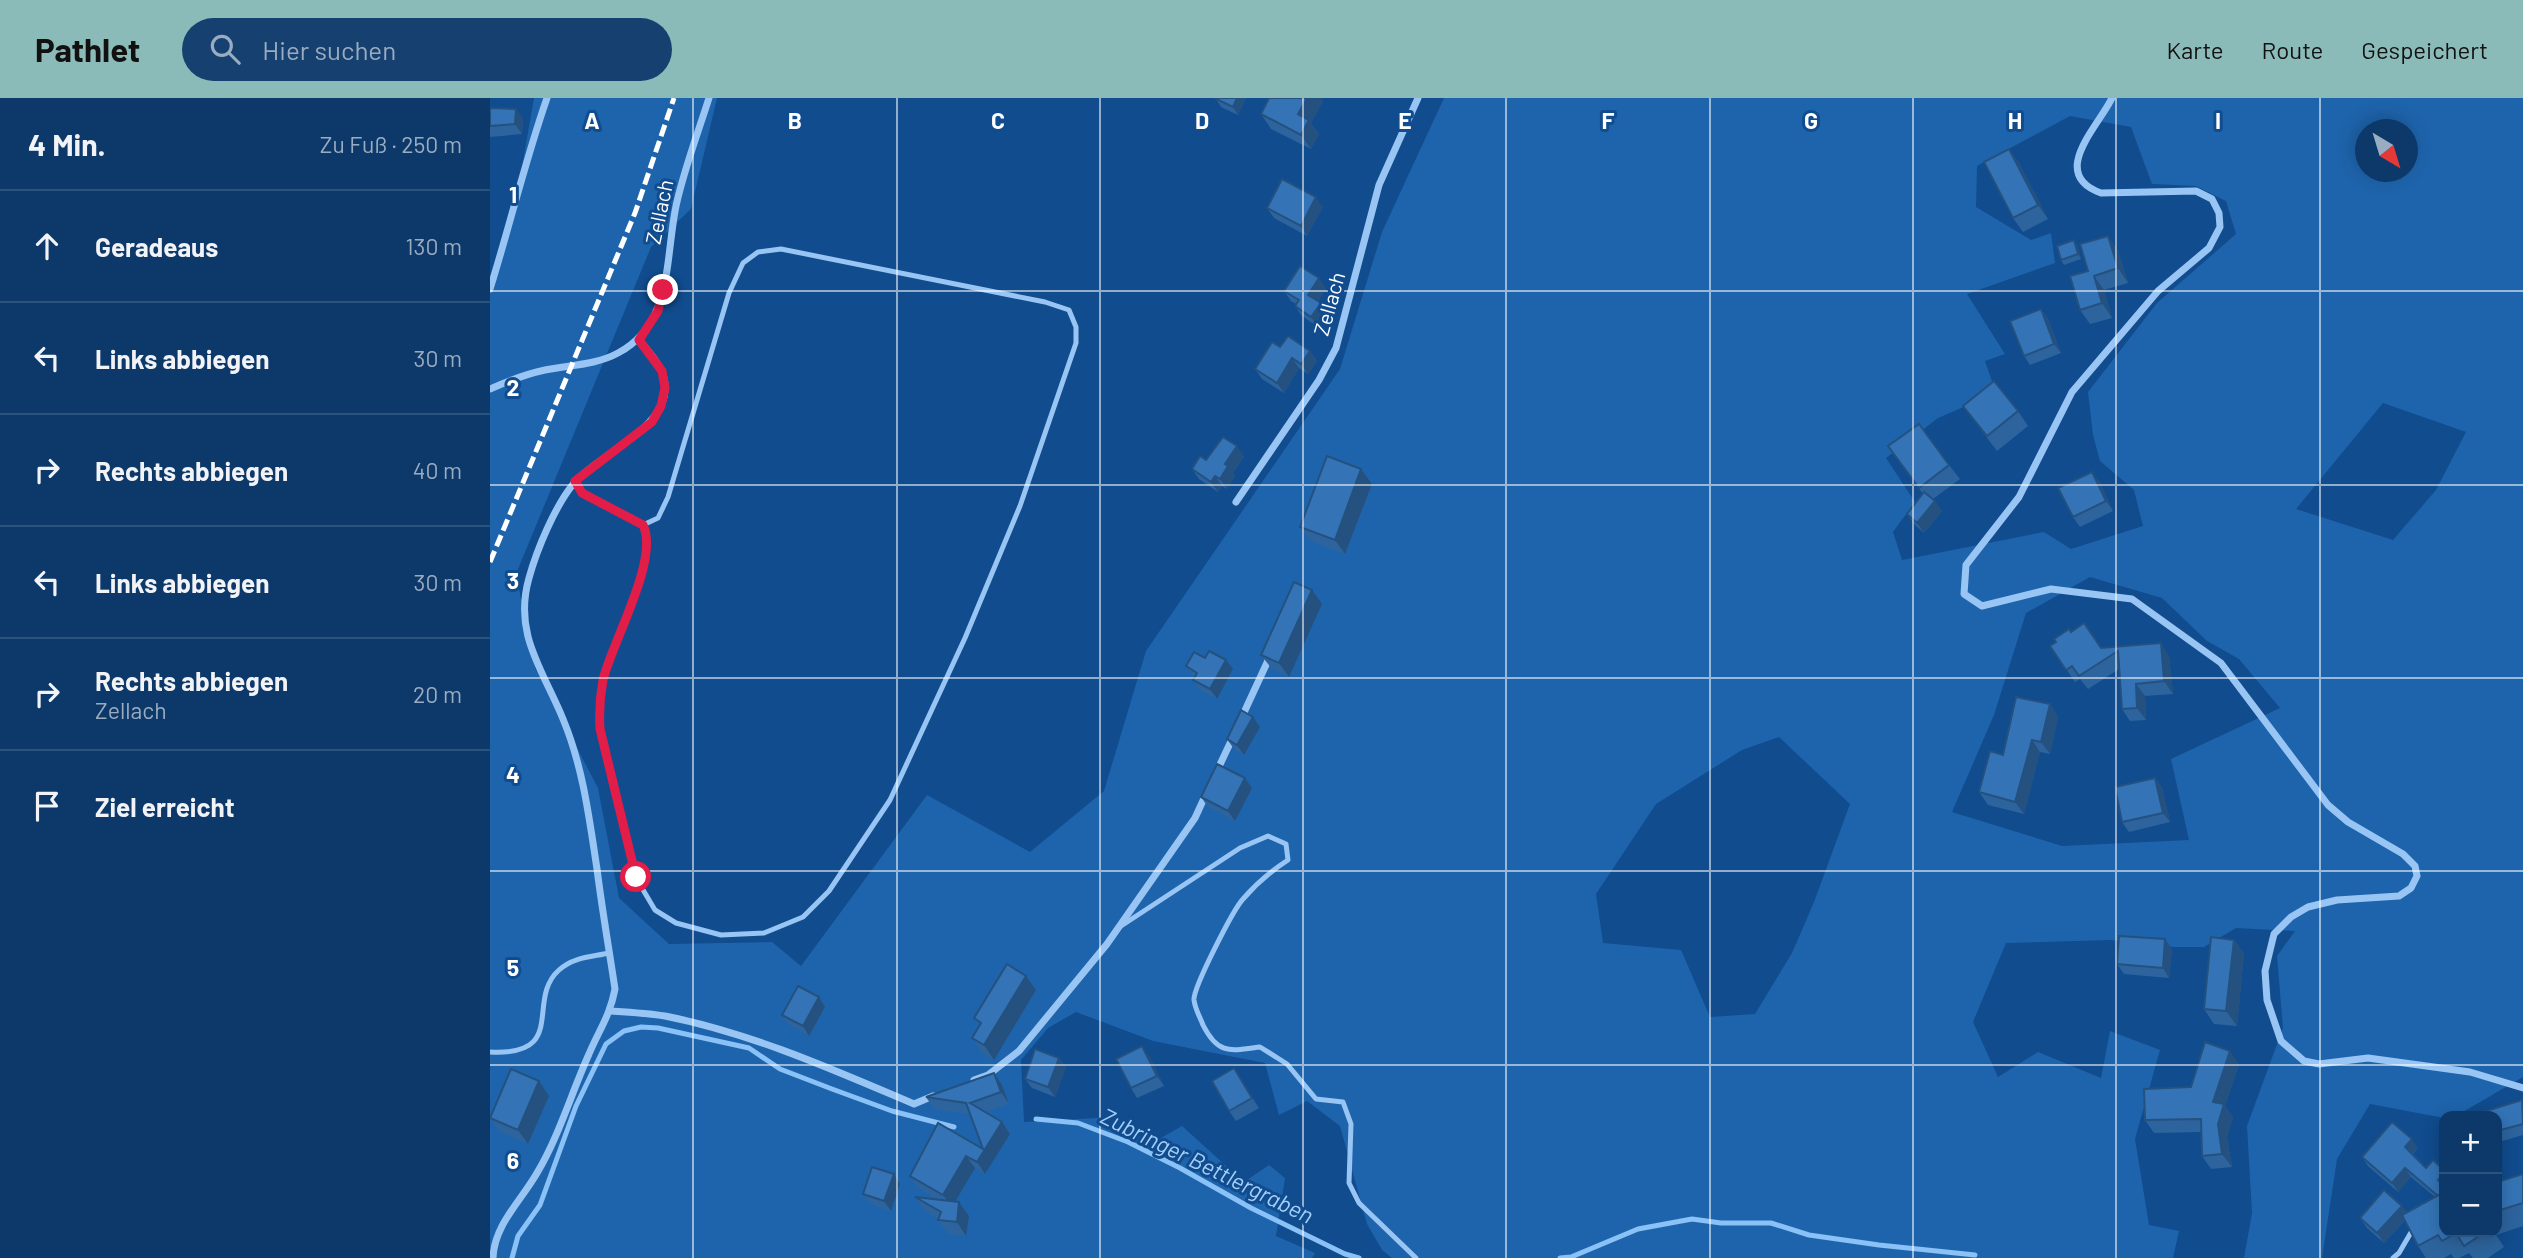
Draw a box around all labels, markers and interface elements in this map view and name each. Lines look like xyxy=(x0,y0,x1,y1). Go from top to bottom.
search box xyxy=(182,18,672,81)
text: Pathlet xyxy=(35,29,140,69)
icon: search xyxy=(206,30,244,68)
text: Hier suchen xyxy=(262,34,396,65)
text: Karte xyxy=(2166,35,2224,64)
text: Route xyxy=(2262,35,2323,64)
text: Gespeichert xyxy=(2361,35,2488,64)
text: A xyxy=(584,106,600,134)
text: B xyxy=(788,106,802,134)
text: C xyxy=(991,106,1005,134)
text: D xyxy=(1195,106,1209,134)
text: E xyxy=(1398,106,1412,134)
text: F xyxy=(1602,106,1615,134)
text: G xyxy=(1804,106,1818,134)
text: H xyxy=(2008,106,2022,134)
text: I xyxy=(2215,106,2221,134)
north arrow xyxy=(2355,119,2418,182)
text: 4 Min. xyxy=(28,126,106,162)
text: Zu Fuß · 250 m xyxy=(320,130,462,158)
street label: Zellach xyxy=(640,177,678,246)
text: 1 xyxy=(509,180,517,208)
icon: ahead xyxy=(28,227,66,265)
text: Geradeaus xyxy=(95,231,218,262)
text: 130 m xyxy=(405,232,462,260)
street label: Zellach xyxy=(1308,269,1350,338)
route end xyxy=(647,274,678,305)
icon: left xyxy=(28,339,66,377)
text: Links abbiegen xyxy=(95,343,269,374)
text: 30 m xyxy=(414,344,462,372)
text: 2 xyxy=(507,373,519,401)
icon: right xyxy=(28,451,66,489)
text: Rechts abbiegen xyxy=(95,455,288,486)
text: 40 m xyxy=(413,456,462,484)
icon: left xyxy=(28,563,66,601)
text: 3 xyxy=(507,566,519,594)
text: Links abbiegen xyxy=(95,567,269,598)
text: 30 m xyxy=(414,568,462,596)
text: Rechts abbiegen xyxy=(95,665,288,696)
icon: right xyxy=(28,675,66,713)
text: 20 m xyxy=(413,680,462,708)
text: Zellach xyxy=(95,696,167,724)
text: 4 xyxy=(506,760,520,788)
icon: arrive xyxy=(28,787,66,825)
text: Ziel erreicht xyxy=(95,791,235,822)
route start xyxy=(620,861,651,892)
text: 5 xyxy=(507,953,519,981)
water label: Zubringer Bettlergraben xyxy=(1096,1101,1318,1229)
map controls xyxy=(2439,1111,2502,1237)
button: + xyxy=(2439,1111,2502,1174)
text: 6 xyxy=(507,1146,519,1174)
button: − xyxy=(2439,1174,2502,1237)

